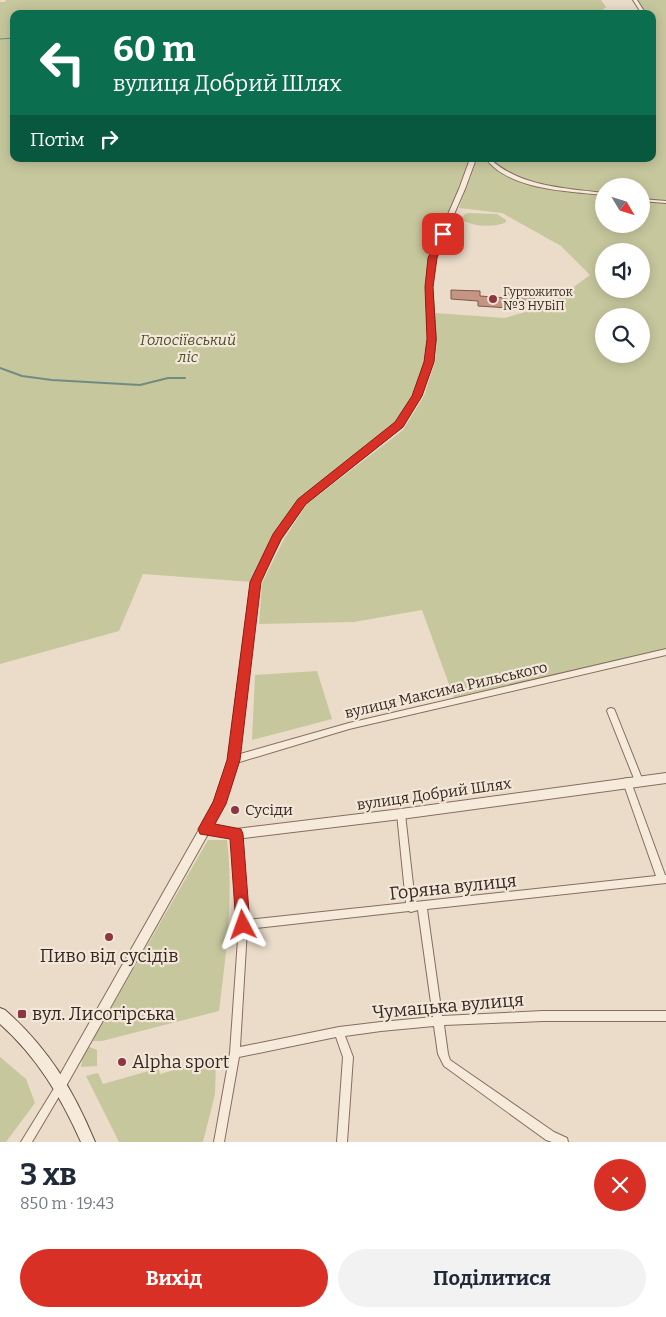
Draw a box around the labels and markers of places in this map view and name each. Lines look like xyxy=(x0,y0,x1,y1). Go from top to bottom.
pin xyxy=(422,213,464,255)
place label: Гуртожиток №3 НУБіП xyxy=(503,285,573,313)
marker: Гуртожиток №3 НУБіП xyxy=(487,293,499,305)
place label: Сусіди xyxy=(245,801,293,819)
marker: Сусіди xyxy=(229,804,241,816)
marker: Пиво від сусідів xyxy=(103,931,115,943)
place label: Пиво від сусідів xyxy=(40,945,178,967)
place label: вул. Лисогірська xyxy=(32,1003,175,1025)
marker: вул. Лисогірська xyxy=(16,1008,28,1020)
place label: Alpha sport xyxy=(132,1051,230,1073)
marker: Alpha sport xyxy=(116,1056,128,1068)

